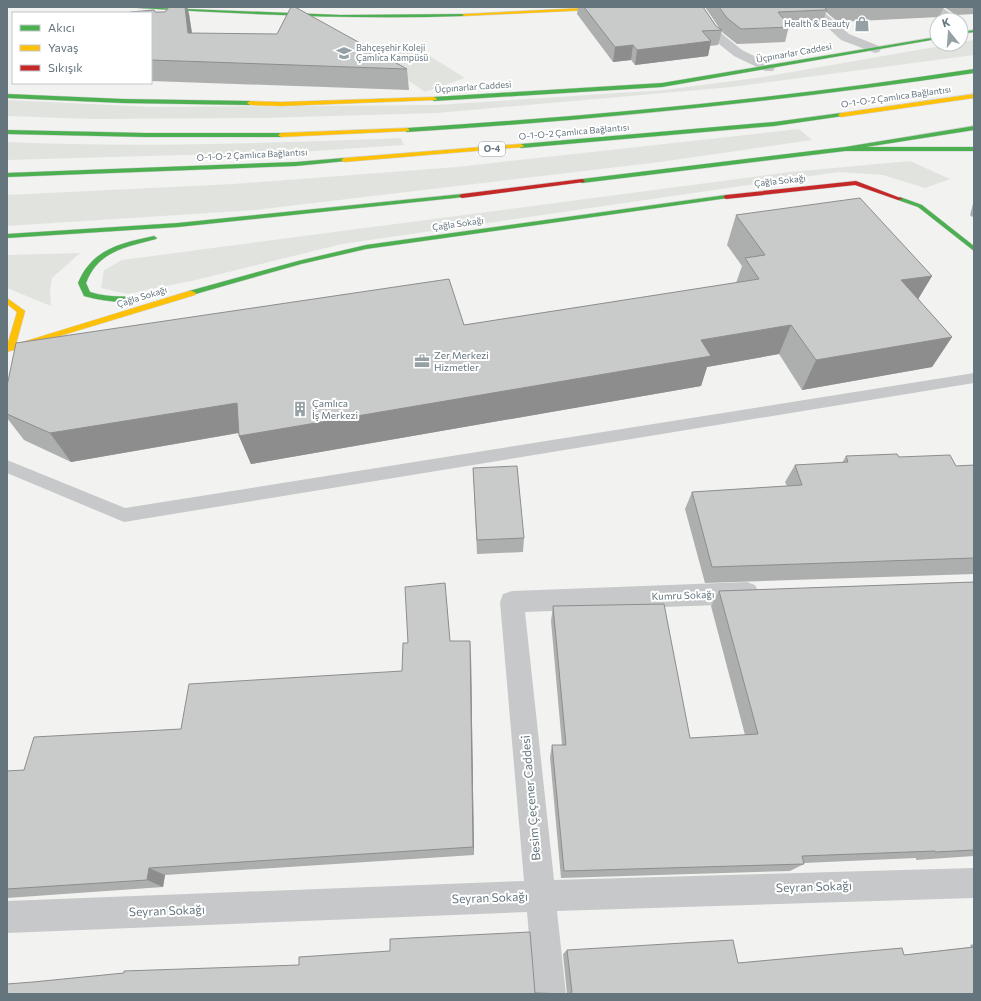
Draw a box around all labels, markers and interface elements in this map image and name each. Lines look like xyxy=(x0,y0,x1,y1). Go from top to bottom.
legend xyxy=(12,12,152,84)
north arrow xyxy=(929,12,969,52)
shop icon: Health & Beauty xyxy=(853,15,871,33)
text: K xyxy=(940,15,952,29)
place label: Health & Beauty xyxy=(784,18,850,29)
text: Akıcı xyxy=(48,20,75,34)
text: Yavaş xyxy=(48,40,79,54)
street label: Üçpınarlar Caddesi xyxy=(755,40,833,65)
place label: Bahçeşehir Koleji Çamlıca Kampüsü xyxy=(356,42,428,63)
school or university icon: Bahçeşehir Koleji Çamlıca Kampüsü xyxy=(335,44,353,62)
text: Sıkışık xyxy=(48,60,83,74)
street label: Üçpınarlar Caddesi xyxy=(434,78,512,95)
street label: O-1-O-2 Çamlıca Bağlantısı xyxy=(840,83,952,110)
street label: O-1-O-2 Çamlıca Bağlantısı xyxy=(518,121,630,142)
road number: O-4 xyxy=(479,142,505,156)
street label: O-1-O-2 Çamlıca Bağlantısı xyxy=(196,146,308,163)
street label: Çağla Sokağı xyxy=(754,172,806,189)
street label: Çağla Sokağı xyxy=(431,214,484,233)
street label: Çağla Sokağı xyxy=(115,284,168,309)
place label: Zer Merkezi Hizmetler xyxy=(434,349,489,373)
office icon: Zer Merkezi Hizmetler xyxy=(413,352,431,370)
place label: Çamlıca İş Merkezi xyxy=(312,397,358,421)
building icon: Çamlıca İş Merkezi xyxy=(291,400,309,418)
street label: Kumru Sokağı xyxy=(651,588,715,602)
street label: Besim Çeçener Caddesi xyxy=(518,735,542,861)
street label: Seyran Sokağı xyxy=(776,878,852,894)
street label: Seyran Sokağı xyxy=(452,889,528,905)
street label: Seyran Sokağı xyxy=(129,902,205,918)

